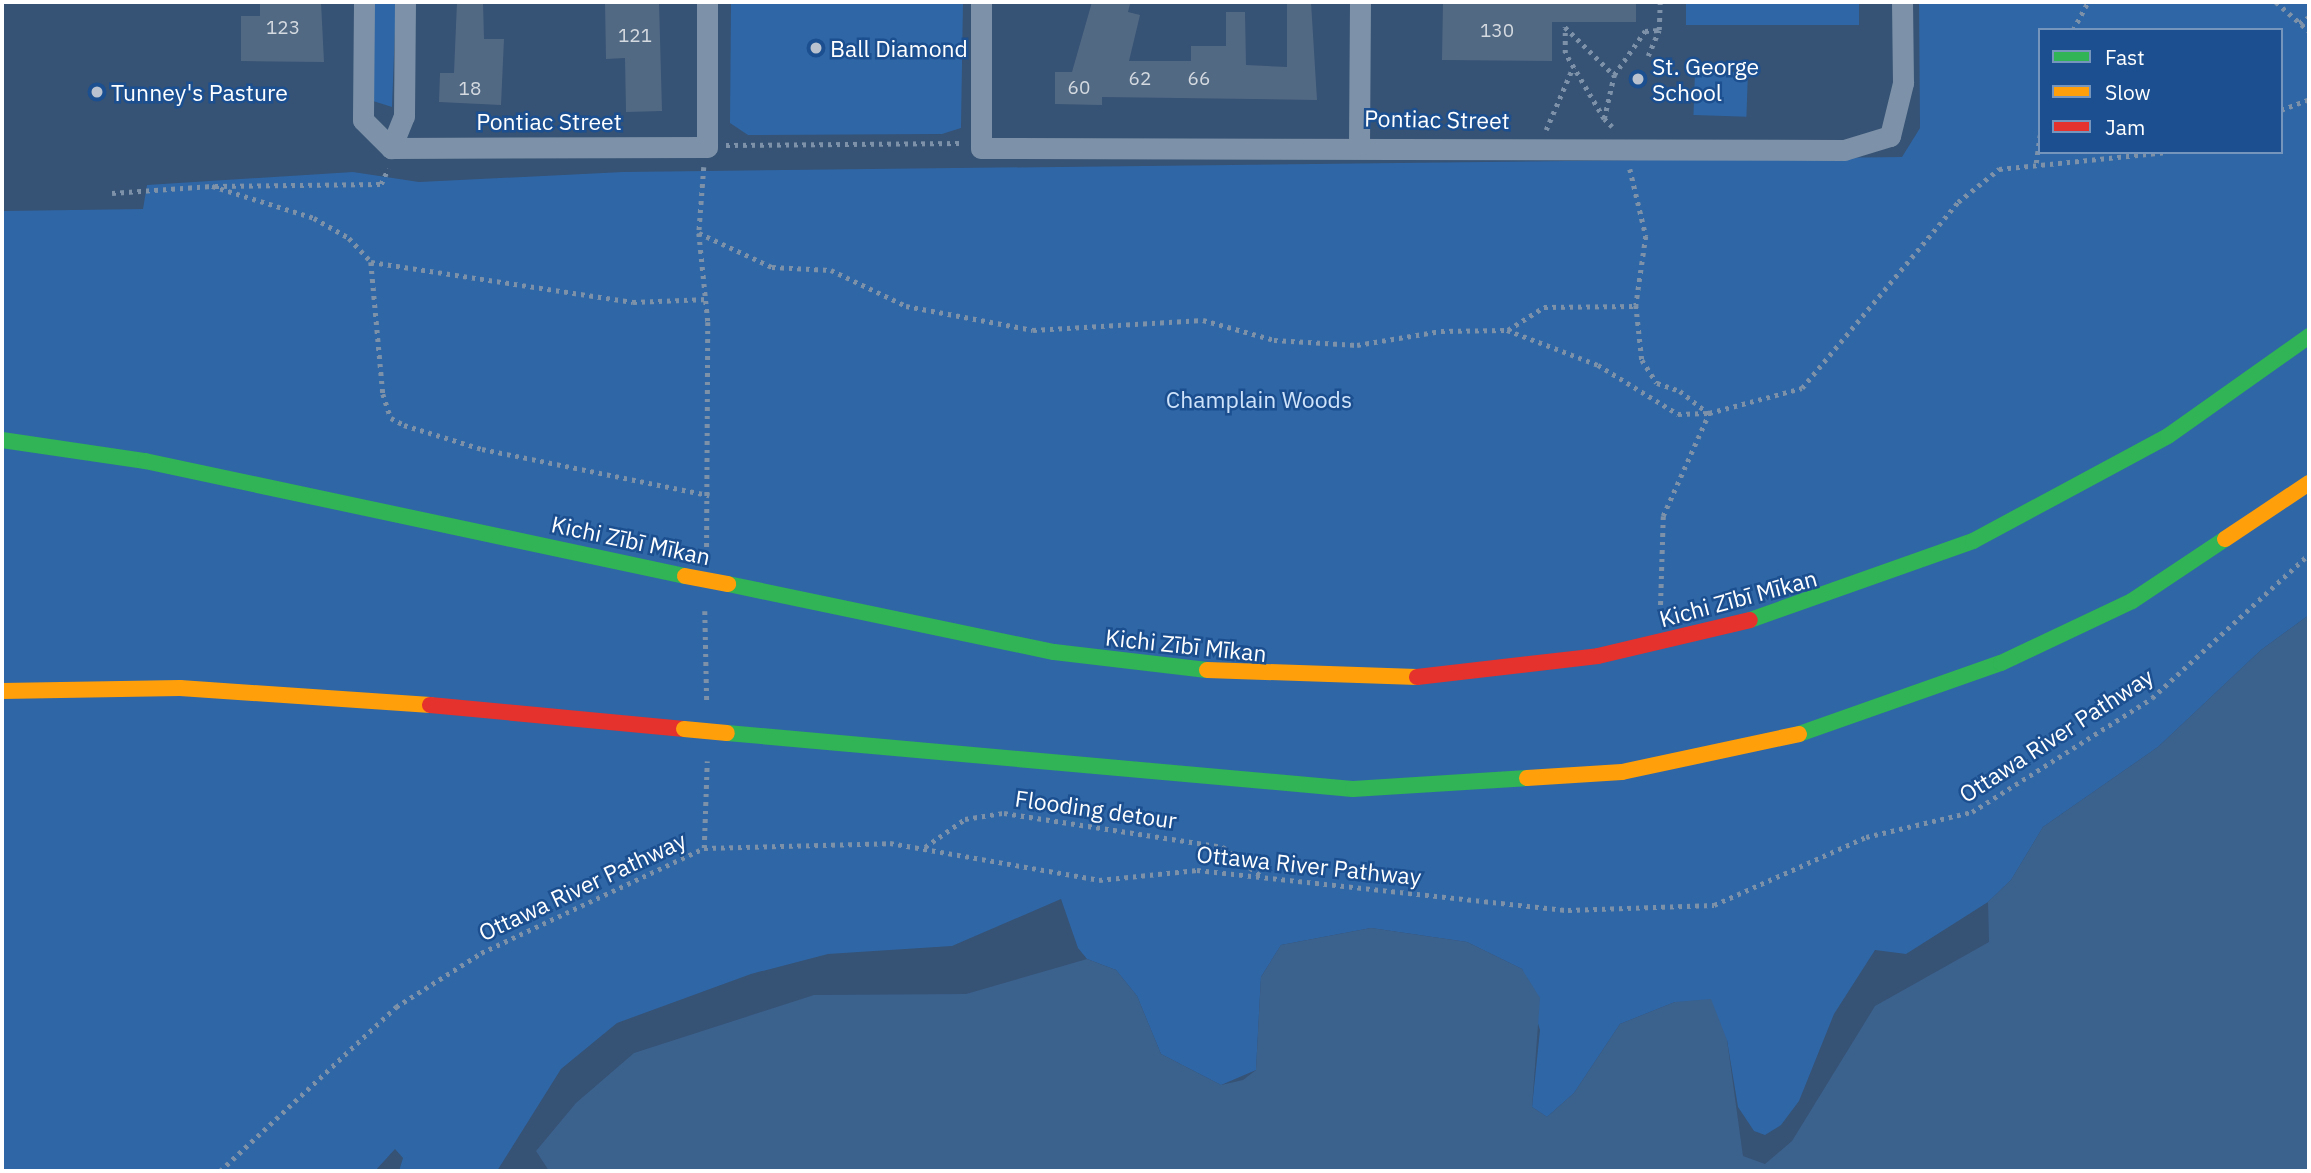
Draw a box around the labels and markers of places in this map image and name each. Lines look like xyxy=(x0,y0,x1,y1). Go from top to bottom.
place label: Ball Diamond xyxy=(830,34,968,62)
marker: Ball Diamond xyxy=(808,40,824,56)
place label: St. George School xyxy=(1652,52,1759,106)
marker: St. George School xyxy=(1630,71,1646,87)
place label: Tunney's Pasture xyxy=(111,78,288,106)
marker: Tunney's Pasture xyxy=(89,84,105,100)

